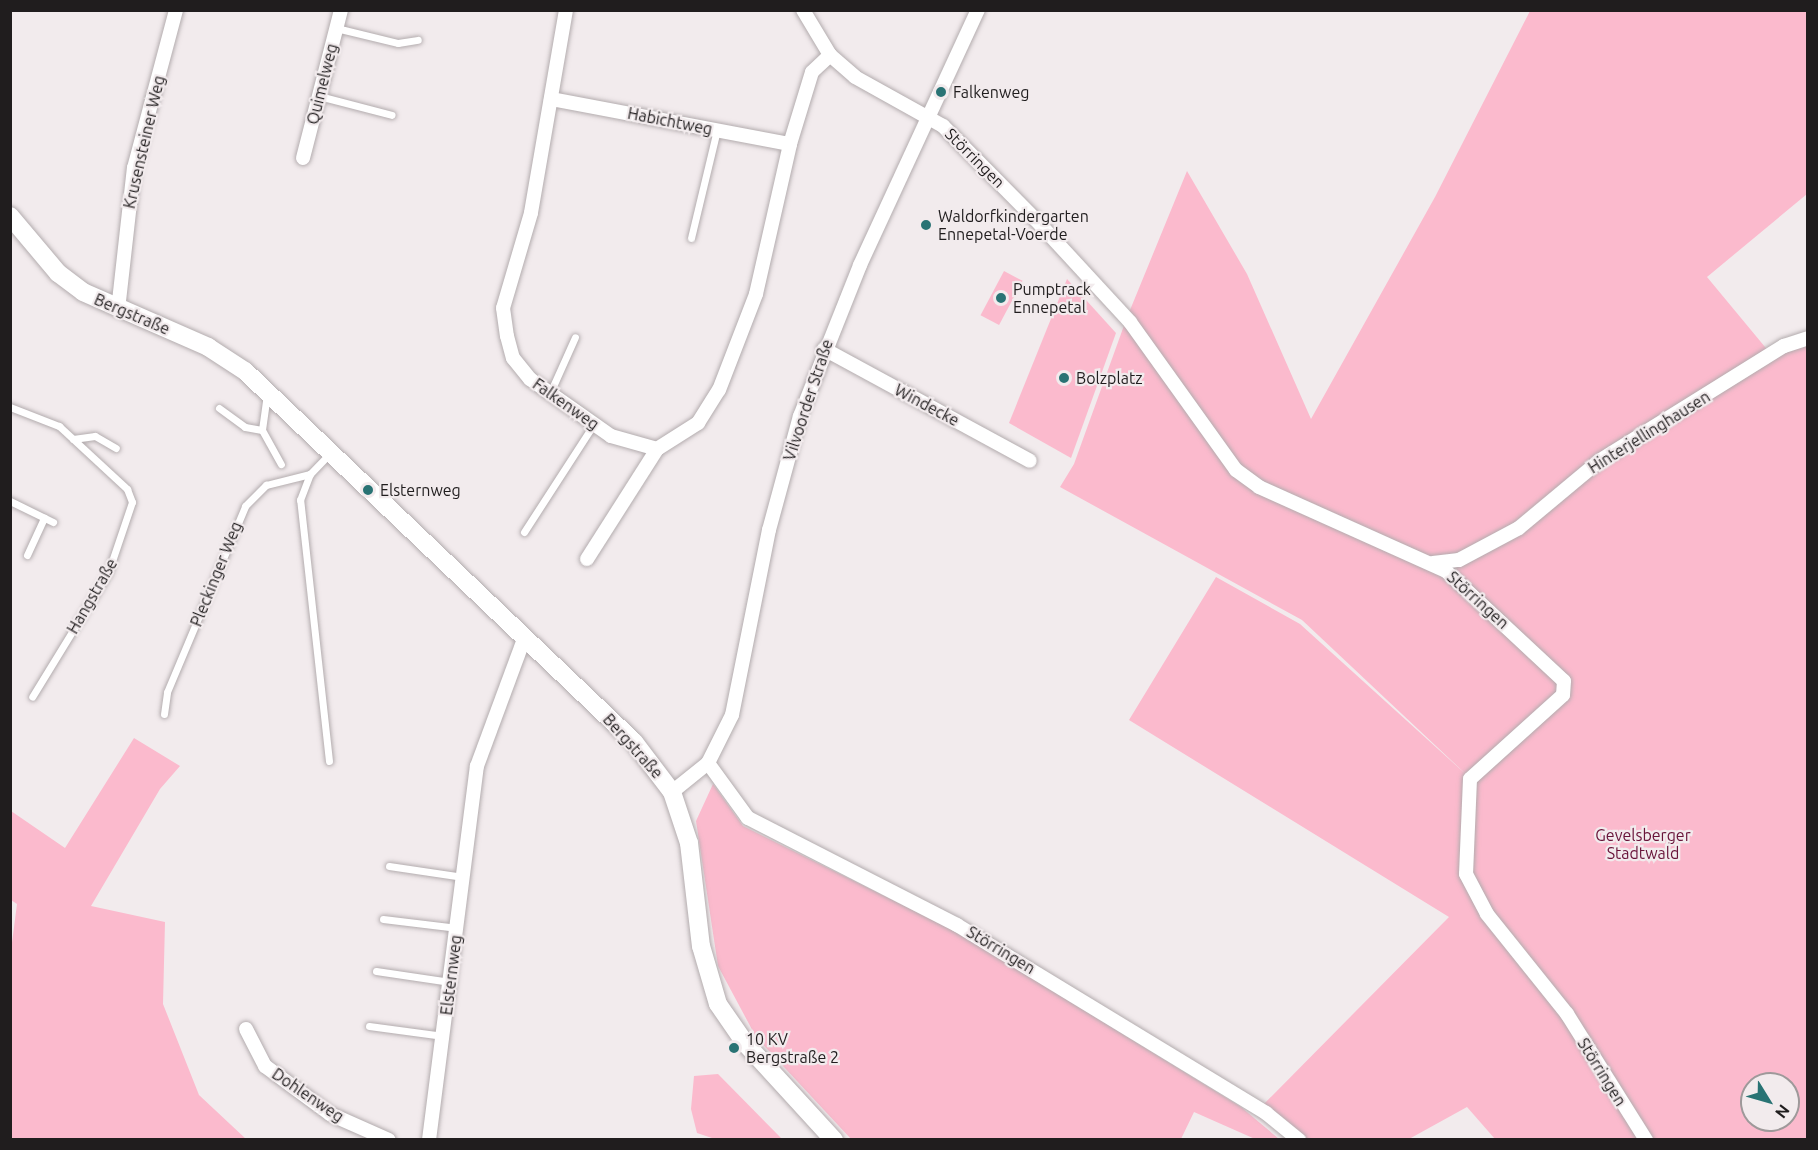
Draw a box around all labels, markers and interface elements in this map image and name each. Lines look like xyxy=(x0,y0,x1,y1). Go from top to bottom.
street label: Quimelweg xyxy=(303,42,341,126)
street label: Krusensteiner Weg xyxy=(119,74,169,210)
place label: Falkenweg xyxy=(953,82,1029,102)
marker: Falkenweg xyxy=(934,85,948,99)
street label: Habichtweg xyxy=(626,103,714,139)
street label: Störringen xyxy=(941,124,1009,192)
place label: Waldorfkindergarten Ennepetal-Voerde xyxy=(938,206,1089,244)
marker: Waldorfkindergarten Ennepetal-Voerde xyxy=(919,218,933,232)
place label: Pumptrack Ennepetal xyxy=(1013,279,1091,317)
street label: Bergstraße xyxy=(91,289,173,339)
marker: Pumptrack Ennepetal xyxy=(994,291,1008,305)
street label: Vilvoorder Straße xyxy=(779,337,837,463)
place label: Bolzplatz xyxy=(1076,368,1143,388)
marker: Bolzplatz xyxy=(1057,371,1071,385)
street label: Falkenweg xyxy=(529,374,603,434)
street label: Windecke xyxy=(891,380,963,430)
street label: Hinterjellinghausen xyxy=(1585,387,1713,477)
place label: Elsternweg xyxy=(380,480,461,500)
marker: Elsternweg xyxy=(361,483,375,497)
street label: Pleckinger Weg xyxy=(186,519,246,629)
street label: Hangstraße xyxy=(63,555,121,637)
street label: Störringen xyxy=(1443,567,1513,633)
street label: Bergstraße xyxy=(599,710,667,782)
park label: Gevelsberger Stadtwald xyxy=(1595,825,1691,863)
street label: Störringen xyxy=(963,922,1039,978)
street label: Elsternweg xyxy=(437,934,465,1016)
place label: 10 KV Bergstraße 2 xyxy=(746,1029,839,1067)
street label: Störringen xyxy=(1574,1035,1630,1109)
marker: 10 KV Bergstraße 2 xyxy=(727,1041,741,1055)
street label: Dohlenweg xyxy=(268,1064,348,1126)
north arrow xyxy=(1740,1072,1800,1132)
text: N xyxy=(1772,1101,1794,1122)

